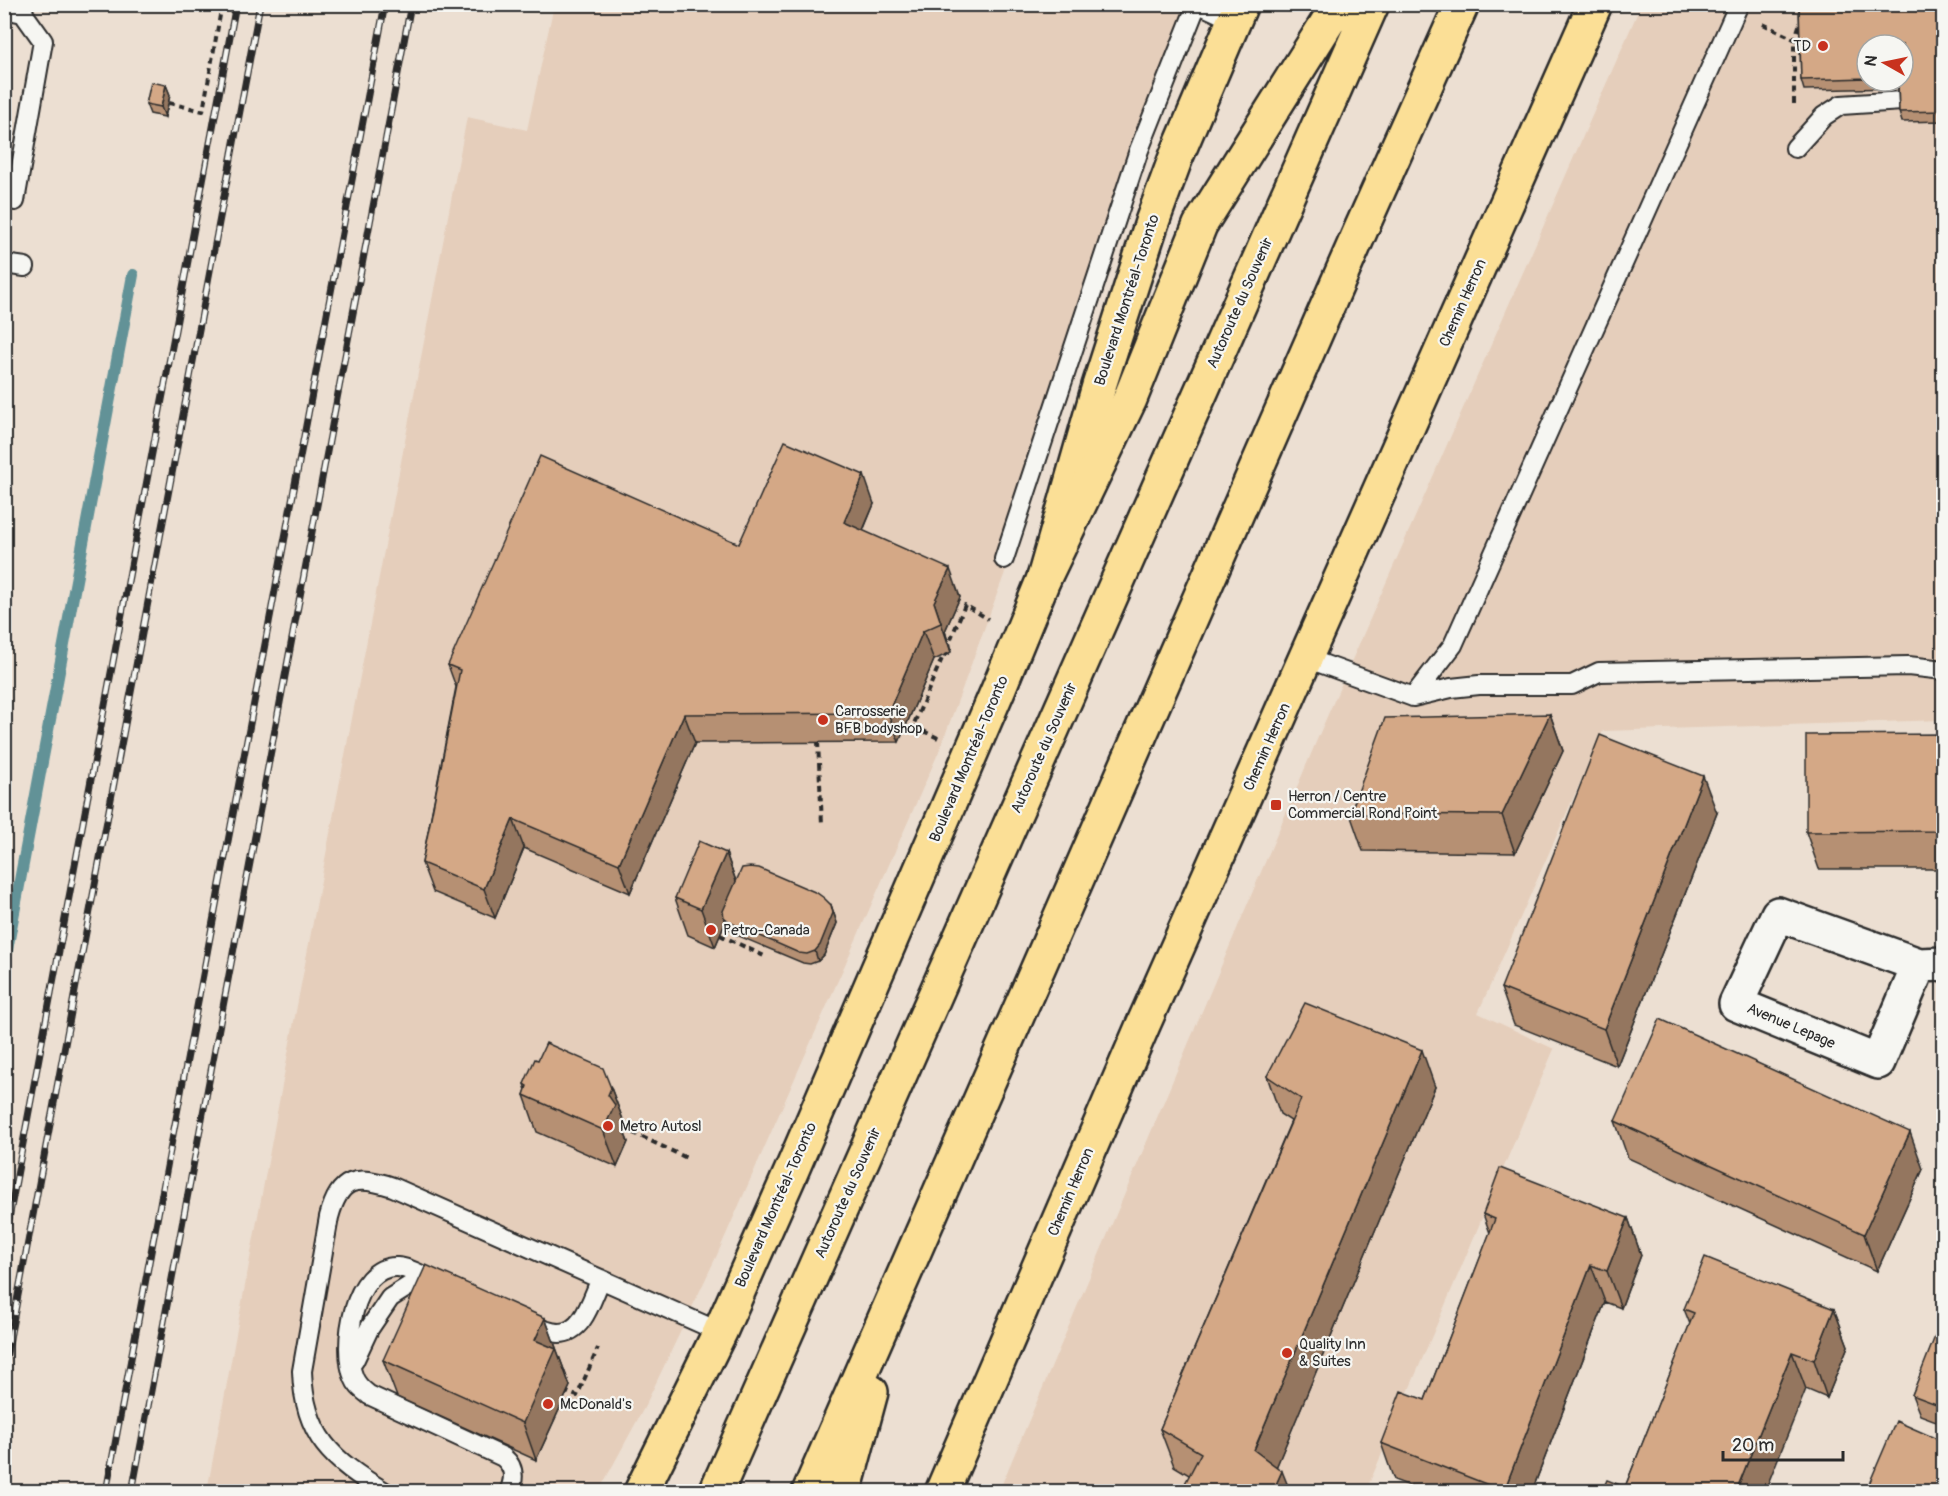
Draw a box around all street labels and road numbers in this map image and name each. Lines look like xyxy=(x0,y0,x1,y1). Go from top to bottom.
street label: Boulevard Montréal-Toronto xyxy=(1090,212,1164,388)
street label: Autoroute du Souvenir xyxy=(1203,234,1278,371)
street label: Chemin Herron xyxy=(1435,256,1491,350)
street label: Boulevard Montréal-Toronto xyxy=(925,673,1013,845)
street label: Autoroute du Souvenir xyxy=(1007,679,1082,816)
street label: Chemin Herron xyxy=(1239,700,1295,794)
street label: Avenue Lepage xyxy=(1744,999,1839,1053)
street label: Boulevard Montréal-Toronto xyxy=(731,1119,821,1291)
street label: Autoroute du Souvenir xyxy=(811,1124,886,1261)
street label: Chemin Herron xyxy=(1044,1145,1098,1239)

